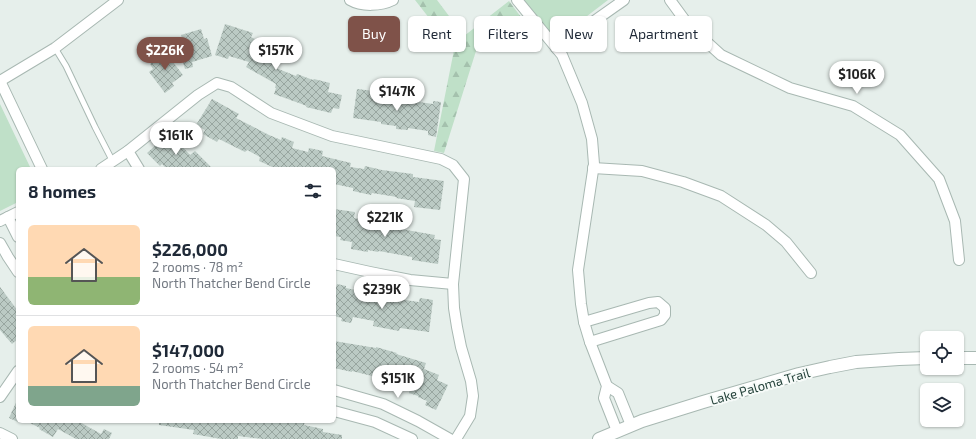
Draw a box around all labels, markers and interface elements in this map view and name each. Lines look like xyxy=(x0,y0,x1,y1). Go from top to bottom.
chip: Buy xyxy=(348,16,400,52)
chip: Rent xyxy=(408,16,466,52)
chip: Filters xyxy=(474,16,542,52)
chip: New xyxy=(550,16,607,52)
chip: Apartment xyxy=(615,16,712,52)
pin: $226K xyxy=(137,37,193,71)
pin: $157K xyxy=(248,37,304,71)
text: $226K xyxy=(146,42,184,58)
text: $157K xyxy=(258,42,294,58)
pin: $106K xyxy=(829,61,885,95)
text: $106K xyxy=(838,66,876,82)
pin: $147K xyxy=(369,78,425,112)
text: $147K xyxy=(379,83,415,99)
pin: $161K xyxy=(148,122,204,156)
text: $161K xyxy=(159,127,193,143)
icon: filters xyxy=(302,180,324,202)
text: 8 homes xyxy=(28,181,96,201)
pin: $221K xyxy=(357,204,413,238)
text: $221K xyxy=(367,209,403,225)
text: $226,000 xyxy=(152,239,228,259)
icon: home xyxy=(60,241,108,289)
text: 2 rooms · 78 m² xyxy=(152,259,243,275)
text: North Thatcher Bend Circle xyxy=(152,275,311,291)
pin: $239K xyxy=(354,276,410,310)
text: $239K xyxy=(363,281,401,297)
map controls xyxy=(920,331,964,427)
button: locate xyxy=(920,331,964,375)
text: $147,000 xyxy=(152,340,225,360)
icon: home xyxy=(60,342,108,390)
text: 2 rooms · 54 m² xyxy=(152,360,244,376)
street label: Lake Paloma Trail xyxy=(708,364,812,408)
pin: $151K xyxy=(370,365,426,399)
text: $151K xyxy=(381,370,415,386)
text: North Thatcher Bend Circle xyxy=(152,376,311,392)
button: layers xyxy=(920,383,964,427)

